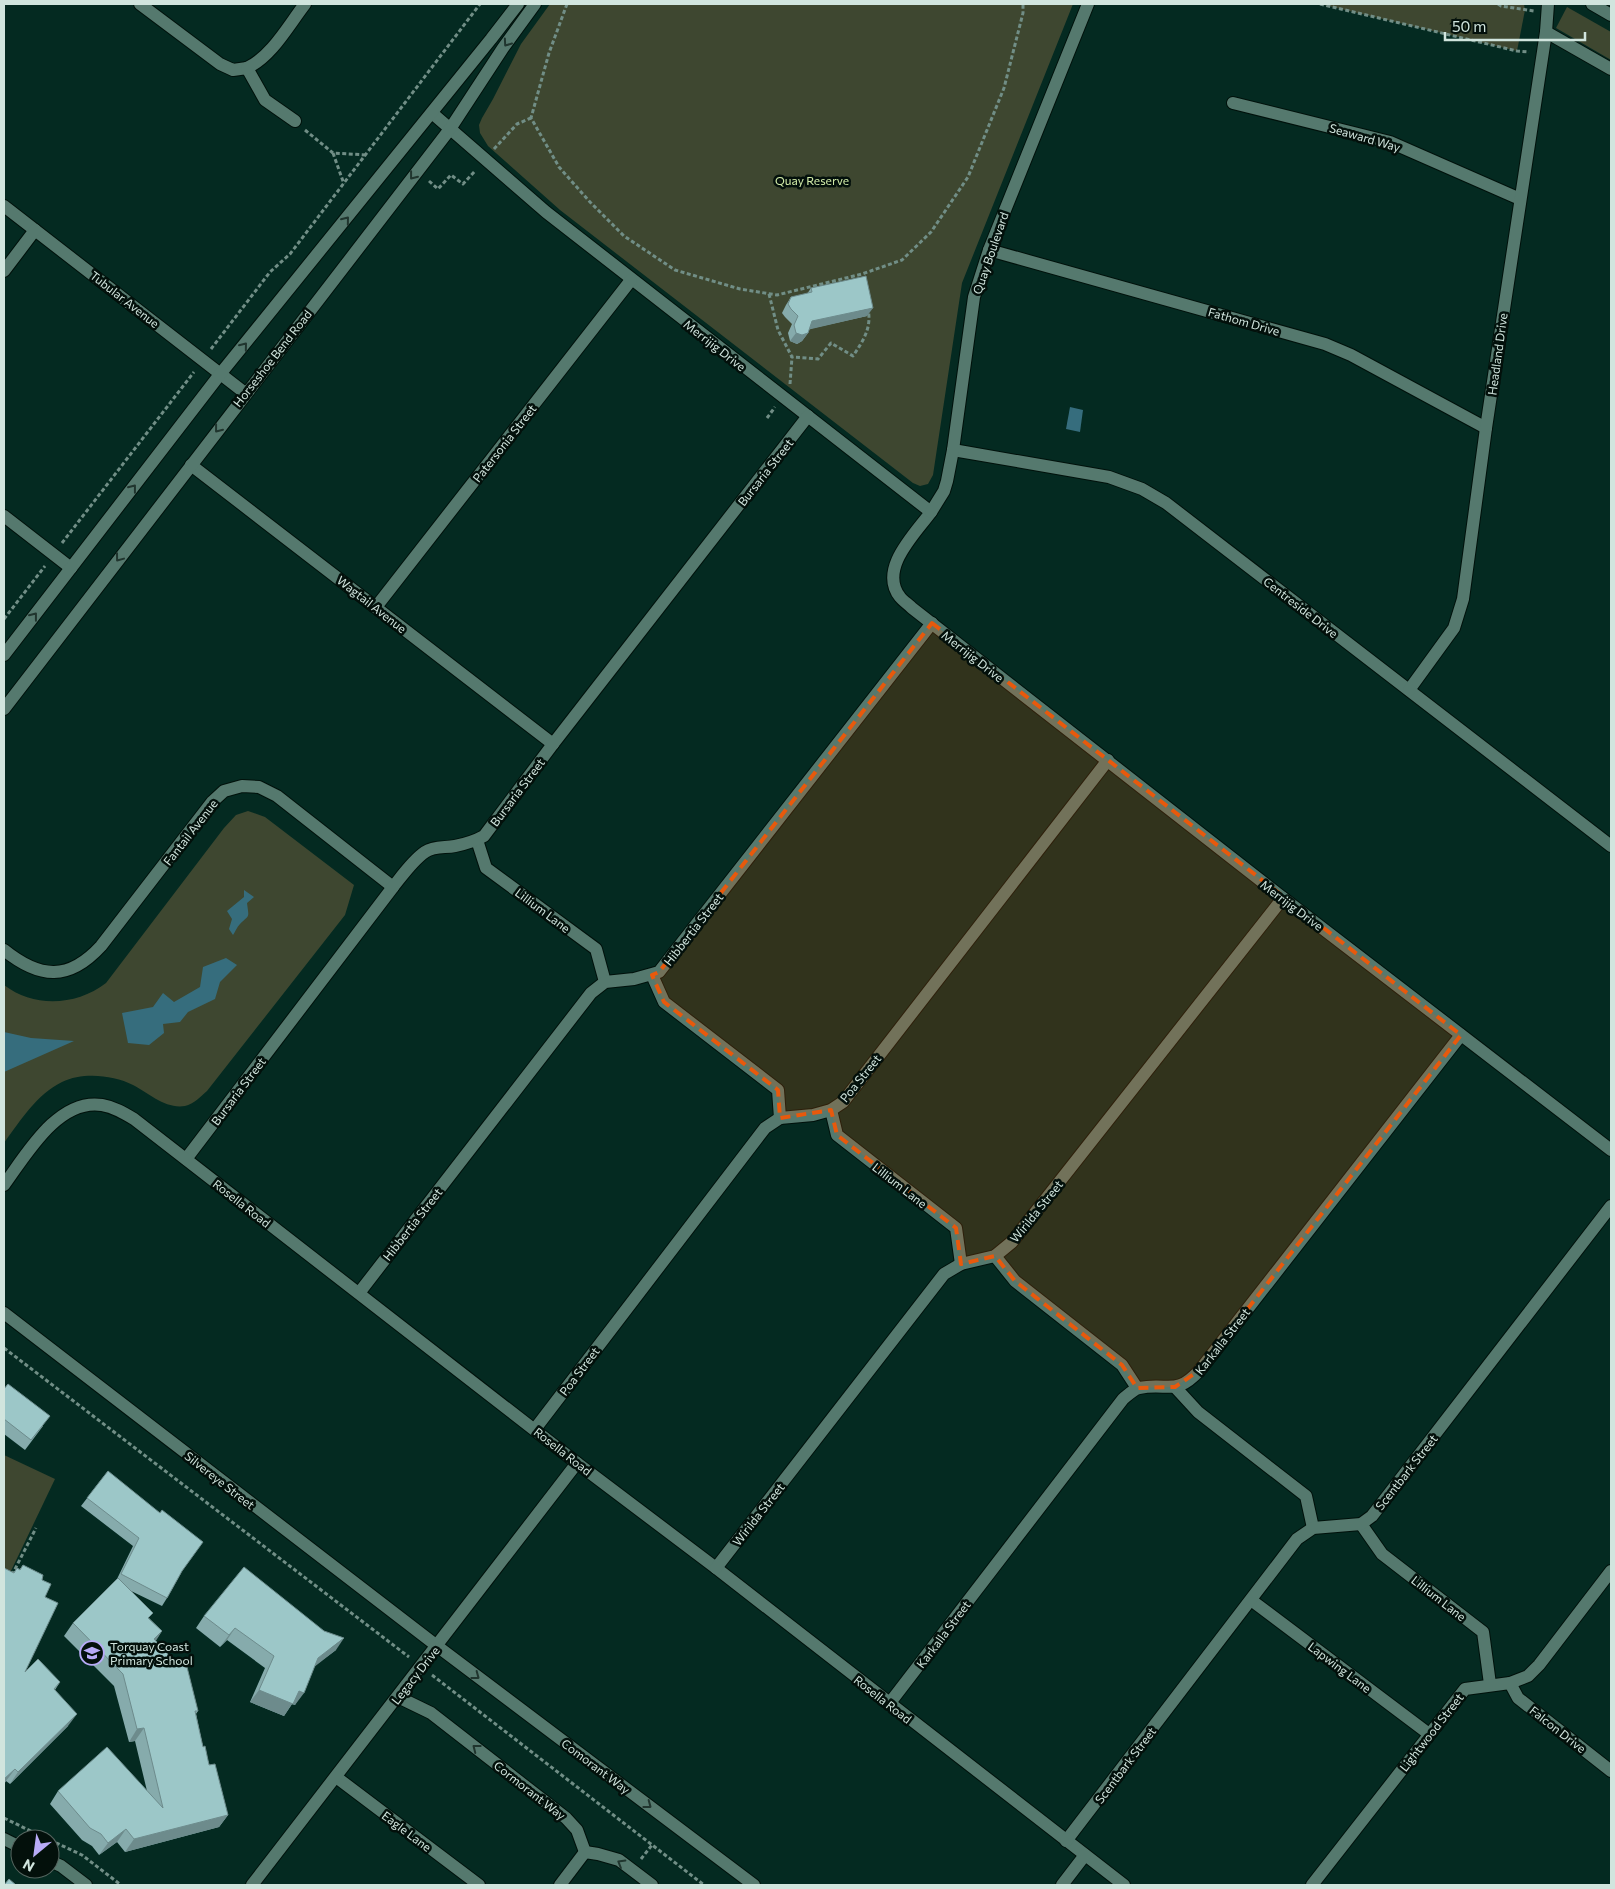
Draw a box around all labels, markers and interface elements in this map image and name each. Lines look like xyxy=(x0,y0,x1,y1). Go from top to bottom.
scale bar xyxy=(1445,10,1585,42)
text: 50 m xyxy=(1452,17,1486,35)
one-way arrow xyxy=(504,37,513,47)
street label: Seaward Way xyxy=(1328,120,1402,154)
one-way arrow xyxy=(411,170,419,179)
park label: Quay Reserve xyxy=(775,173,849,187)
street label: Quay Boulevard xyxy=(969,210,1011,296)
one-way arrow xyxy=(341,216,350,225)
street label: Tubular Avenue xyxy=(88,268,162,330)
street label: Fathom Drive xyxy=(1207,304,1281,338)
street label: Horseshoe Bend Road xyxy=(230,307,314,409)
street label: Headland Drive xyxy=(1484,312,1510,396)
street label: Merrijig Drive xyxy=(681,317,749,373)
one-way arrow xyxy=(238,342,247,351)
street label: Patersonia Street xyxy=(469,401,539,485)
one-way arrow xyxy=(215,423,223,432)
street label: Bursaria Street xyxy=(735,436,796,508)
one-way arrow xyxy=(127,484,136,494)
one-way arrow xyxy=(116,552,125,562)
street label: Wagtail Avenue xyxy=(335,573,409,635)
street label: Centreside Drive xyxy=(1261,574,1341,640)
one-way arrow xyxy=(28,613,36,622)
street label: Merrijig Drive xyxy=(939,628,1007,684)
street label: Bursaria Street xyxy=(487,755,547,829)
street label: Fantail Avenue xyxy=(160,796,220,868)
street label: Merrijig Drive xyxy=(1258,877,1326,933)
street label: Lillium Lane xyxy=(513,885,573,935)
street label: Hibbertia Street xyxy=(660,890,726,968)
street label: Poa Street xyxy=(837,1051,883,1105)
street label: Bursaria Street xyxy=(208,1054,268,1128)
street label: Lillium Lane xyxy=(870,1159,930,1211)
street label: Rosella Road xyxy=(210,1176,274,1230)
street label: Wirilda Street xyxy=(1007,1177,1065,1245)
street label: Hibbertia Street xyxy=(379,1185,445,1263)
street label: Karkalla Street xyxy=(1192,1305,1252,1377)
street label: Poa Street xyxy=(556,1344,602,1398)
street label: Rosella Road xyxy=(531,1424,595,1478)
street label: Scentbark Street xyxy=(1372,1431,1440,1513)
street label: Silvereye Street xyxy=(182,1448,258,1512)
street label: Wirilda Street xyxy=(729,1480,787,1548)
street label: Lillium Lane xyxy=(1409,1572,1469,1624)
street label: Karkalla Street xyxy=(913,1598,973,1670)
place label: Torquay Coast Primary School xyxy=(110,1639,193,1667)
street label: Lapwing Lane xyxy=(1306,1639,1374,1695)
school or university icon: Torquay Coast Primary School xyxy=(79,1640,105,1666)
street label: Legacy Drive xyxy=(388,1643,442,1707)
one-way arrow xyxy=(470,1670,479,1678)
street label: Rosella Road xyxy=(851,1672,915,1726)
street label: Lightwood Street xyxy=(1396,1690,1466,1774)
street label: Falcon Drive xyxy=(1527,1703,1589,1755)
street label: Scentbark Street xyxy=(1092,1724,1158,1806)
street label: Comorant Way xyxy=(559,1736,633,1796)
one-way arrow xyxy=(472,1745,482,1754)
street label: Cormorant Way xyxy=(491,1758,569,1822)
one-way arrow xyxy=(642,1799,652,1808)
street label: Eagle Lane xyxy=(380,1808,434,1854)
north arrow xyxy=(10,1829,60,1879)
text: N xyxy=(20,1856,37,1876)
one-way arrow xyxy=(618,1859,627,1869)

